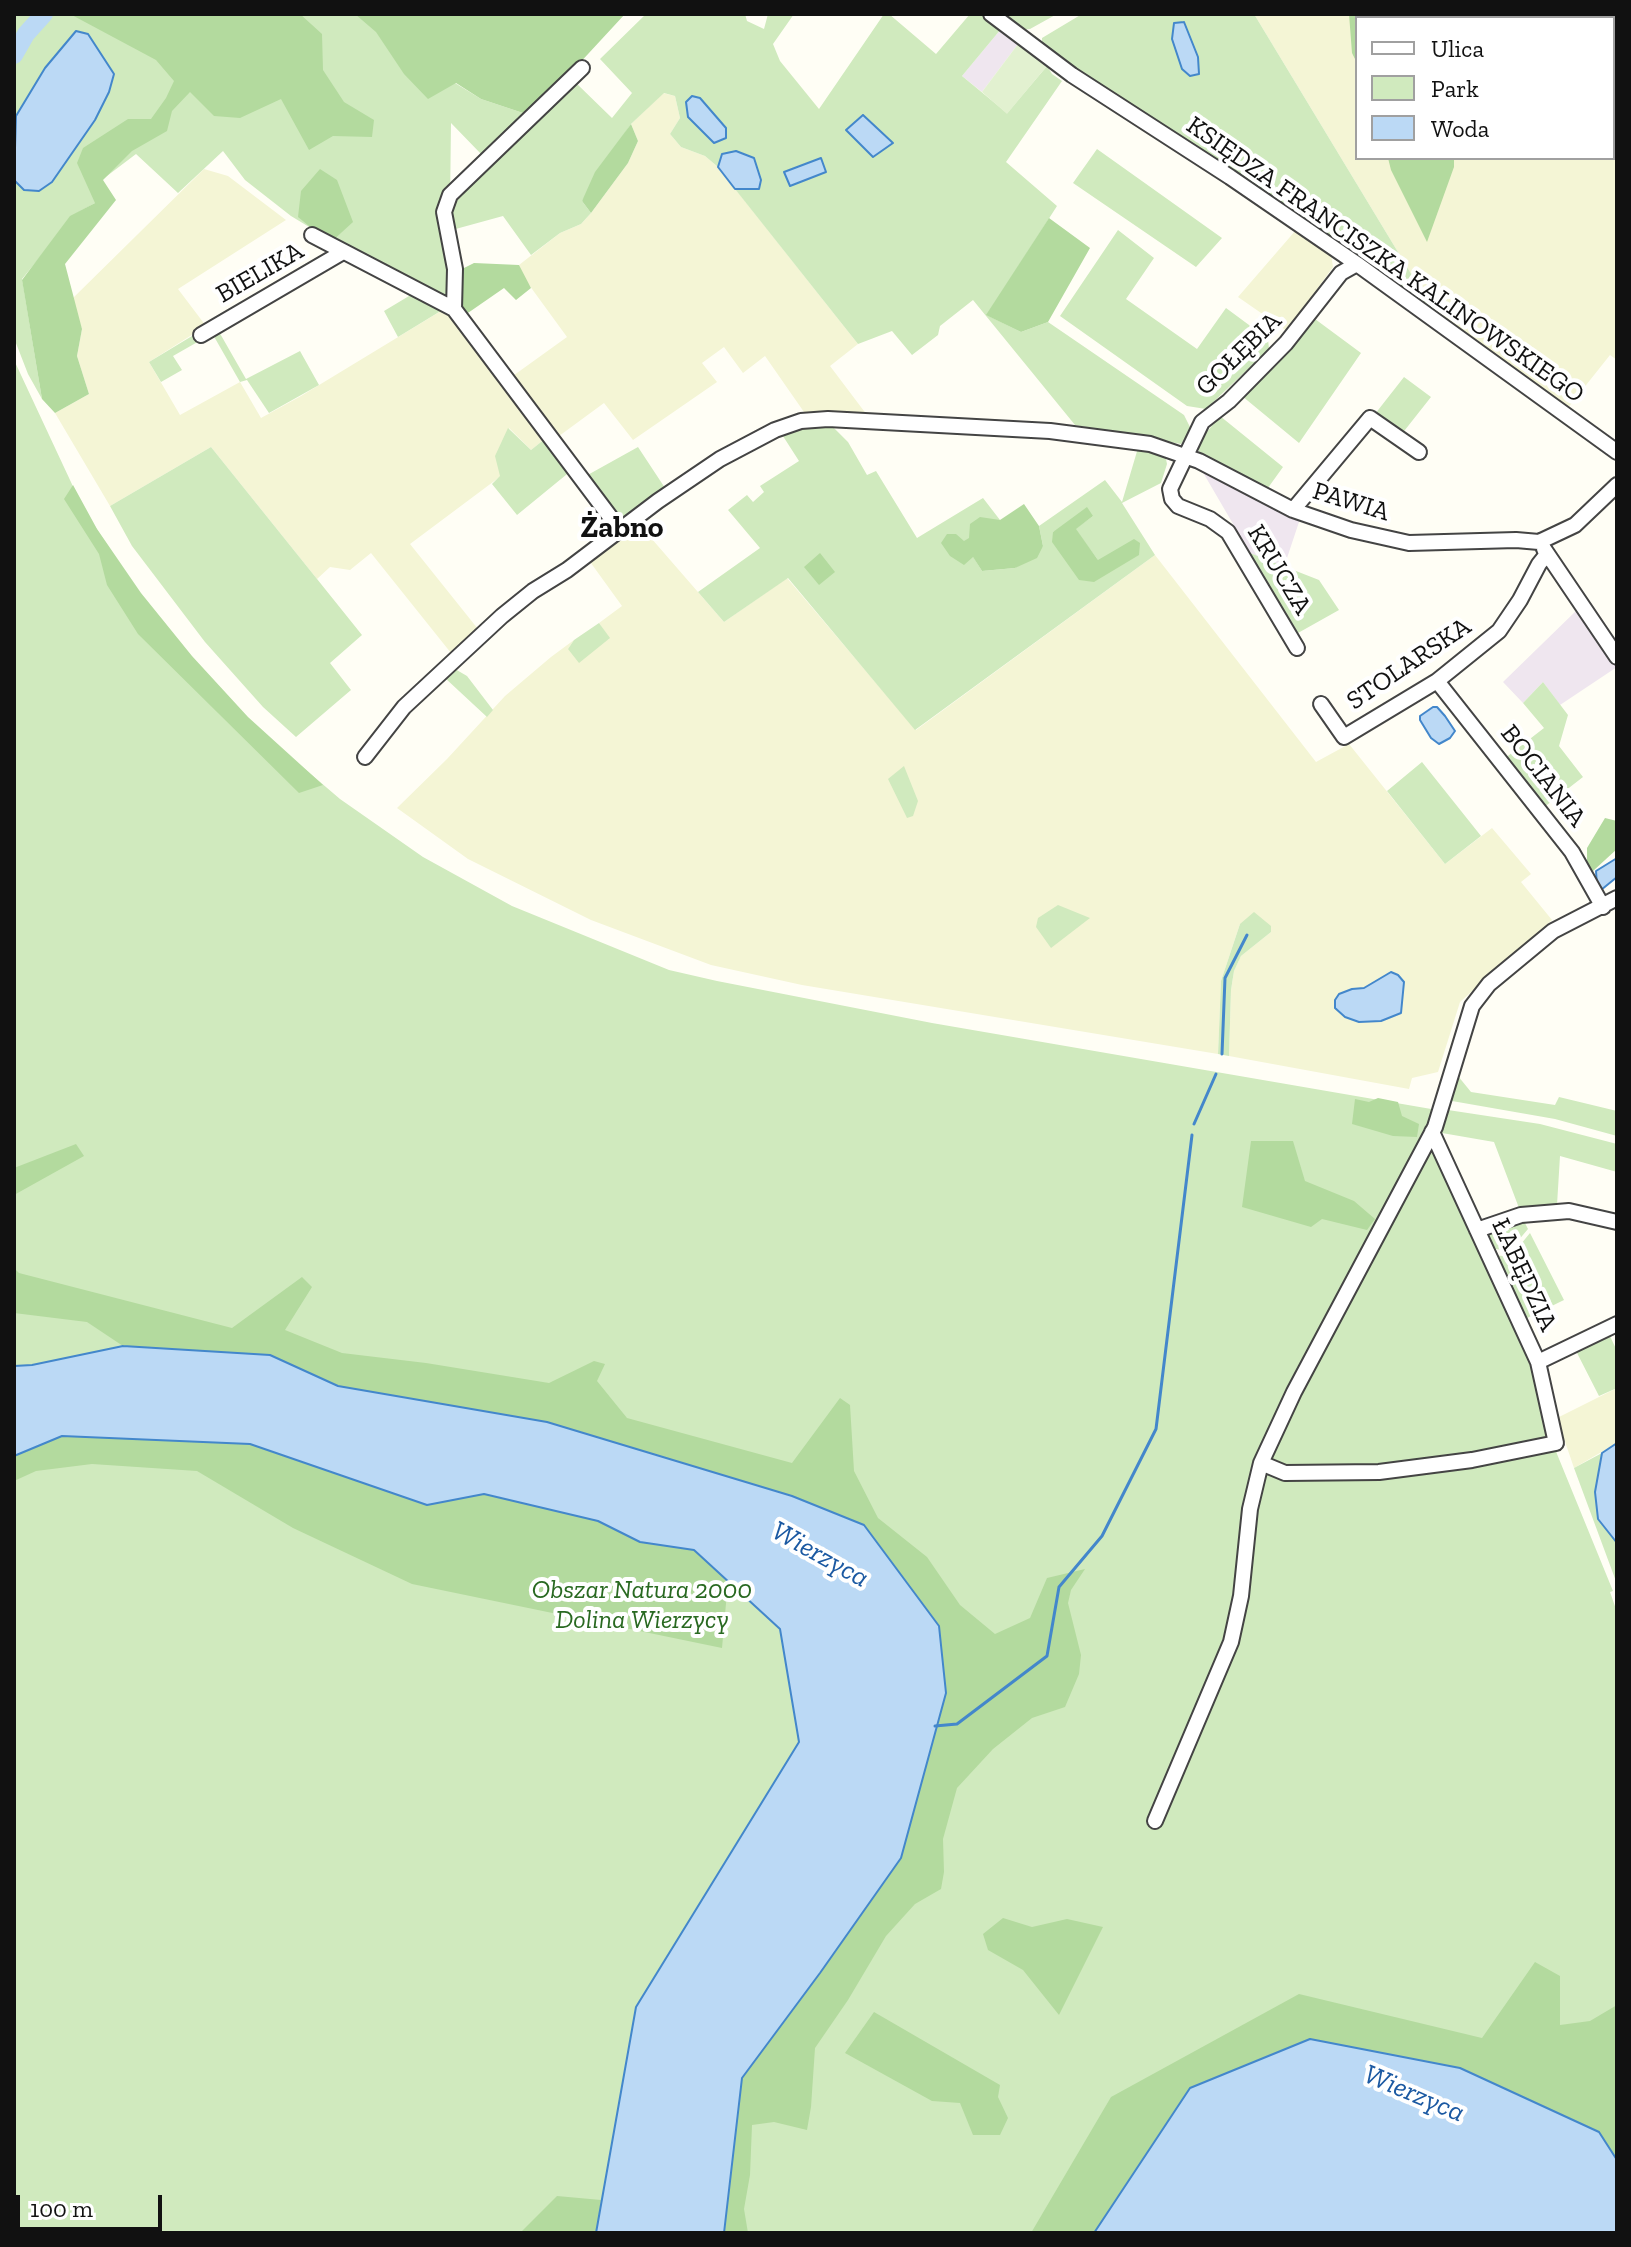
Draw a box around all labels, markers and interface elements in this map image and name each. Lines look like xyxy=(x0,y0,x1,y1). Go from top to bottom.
legend xyxy=(1355,16,1615,160)
text: Ulica xyxy=(1431,34,1484,63)
text: Park xyxy=(1431,74,1479,103)
street label: KSIĘDZA FRANCISZKA KALINOWSKIEGO xyxy=(1180,110,1590,410)
text: Woda xyxy=(1431,114,1489,143)
street label: BIELIKA xyxy=(211,236,309,310)
street label: GOŁĘBIA xyxy=(1190,306,1288,402)
street label: PAWIA xyxy=(1309,476,1393,528)
district label: Żabno xyxy=(581,510,663,546)
street label: KRUCZA xyxy=(1240,519,1318,621)
street label: STOLARSKA xyxy=(1341,611,1477,717)
street label: BOCIANIA xyxy=(1493,719,1593,833)
street label: ŁABĘDZIA xyxy=(1484,1214,1564,1336)
water label: Wierzyca xyxy=(765,1515,875,1595)
park label: Obszar Natura 2000 Dolina Wierzycy xyxy=(532,1575,752,1636)
water label: Wierzyca xyxy=(1359,2058,1469,2130)
scale bar xyxy=(20,2179,166,2229)
text: 100 m xyxy=(30,2194,93,2223)

